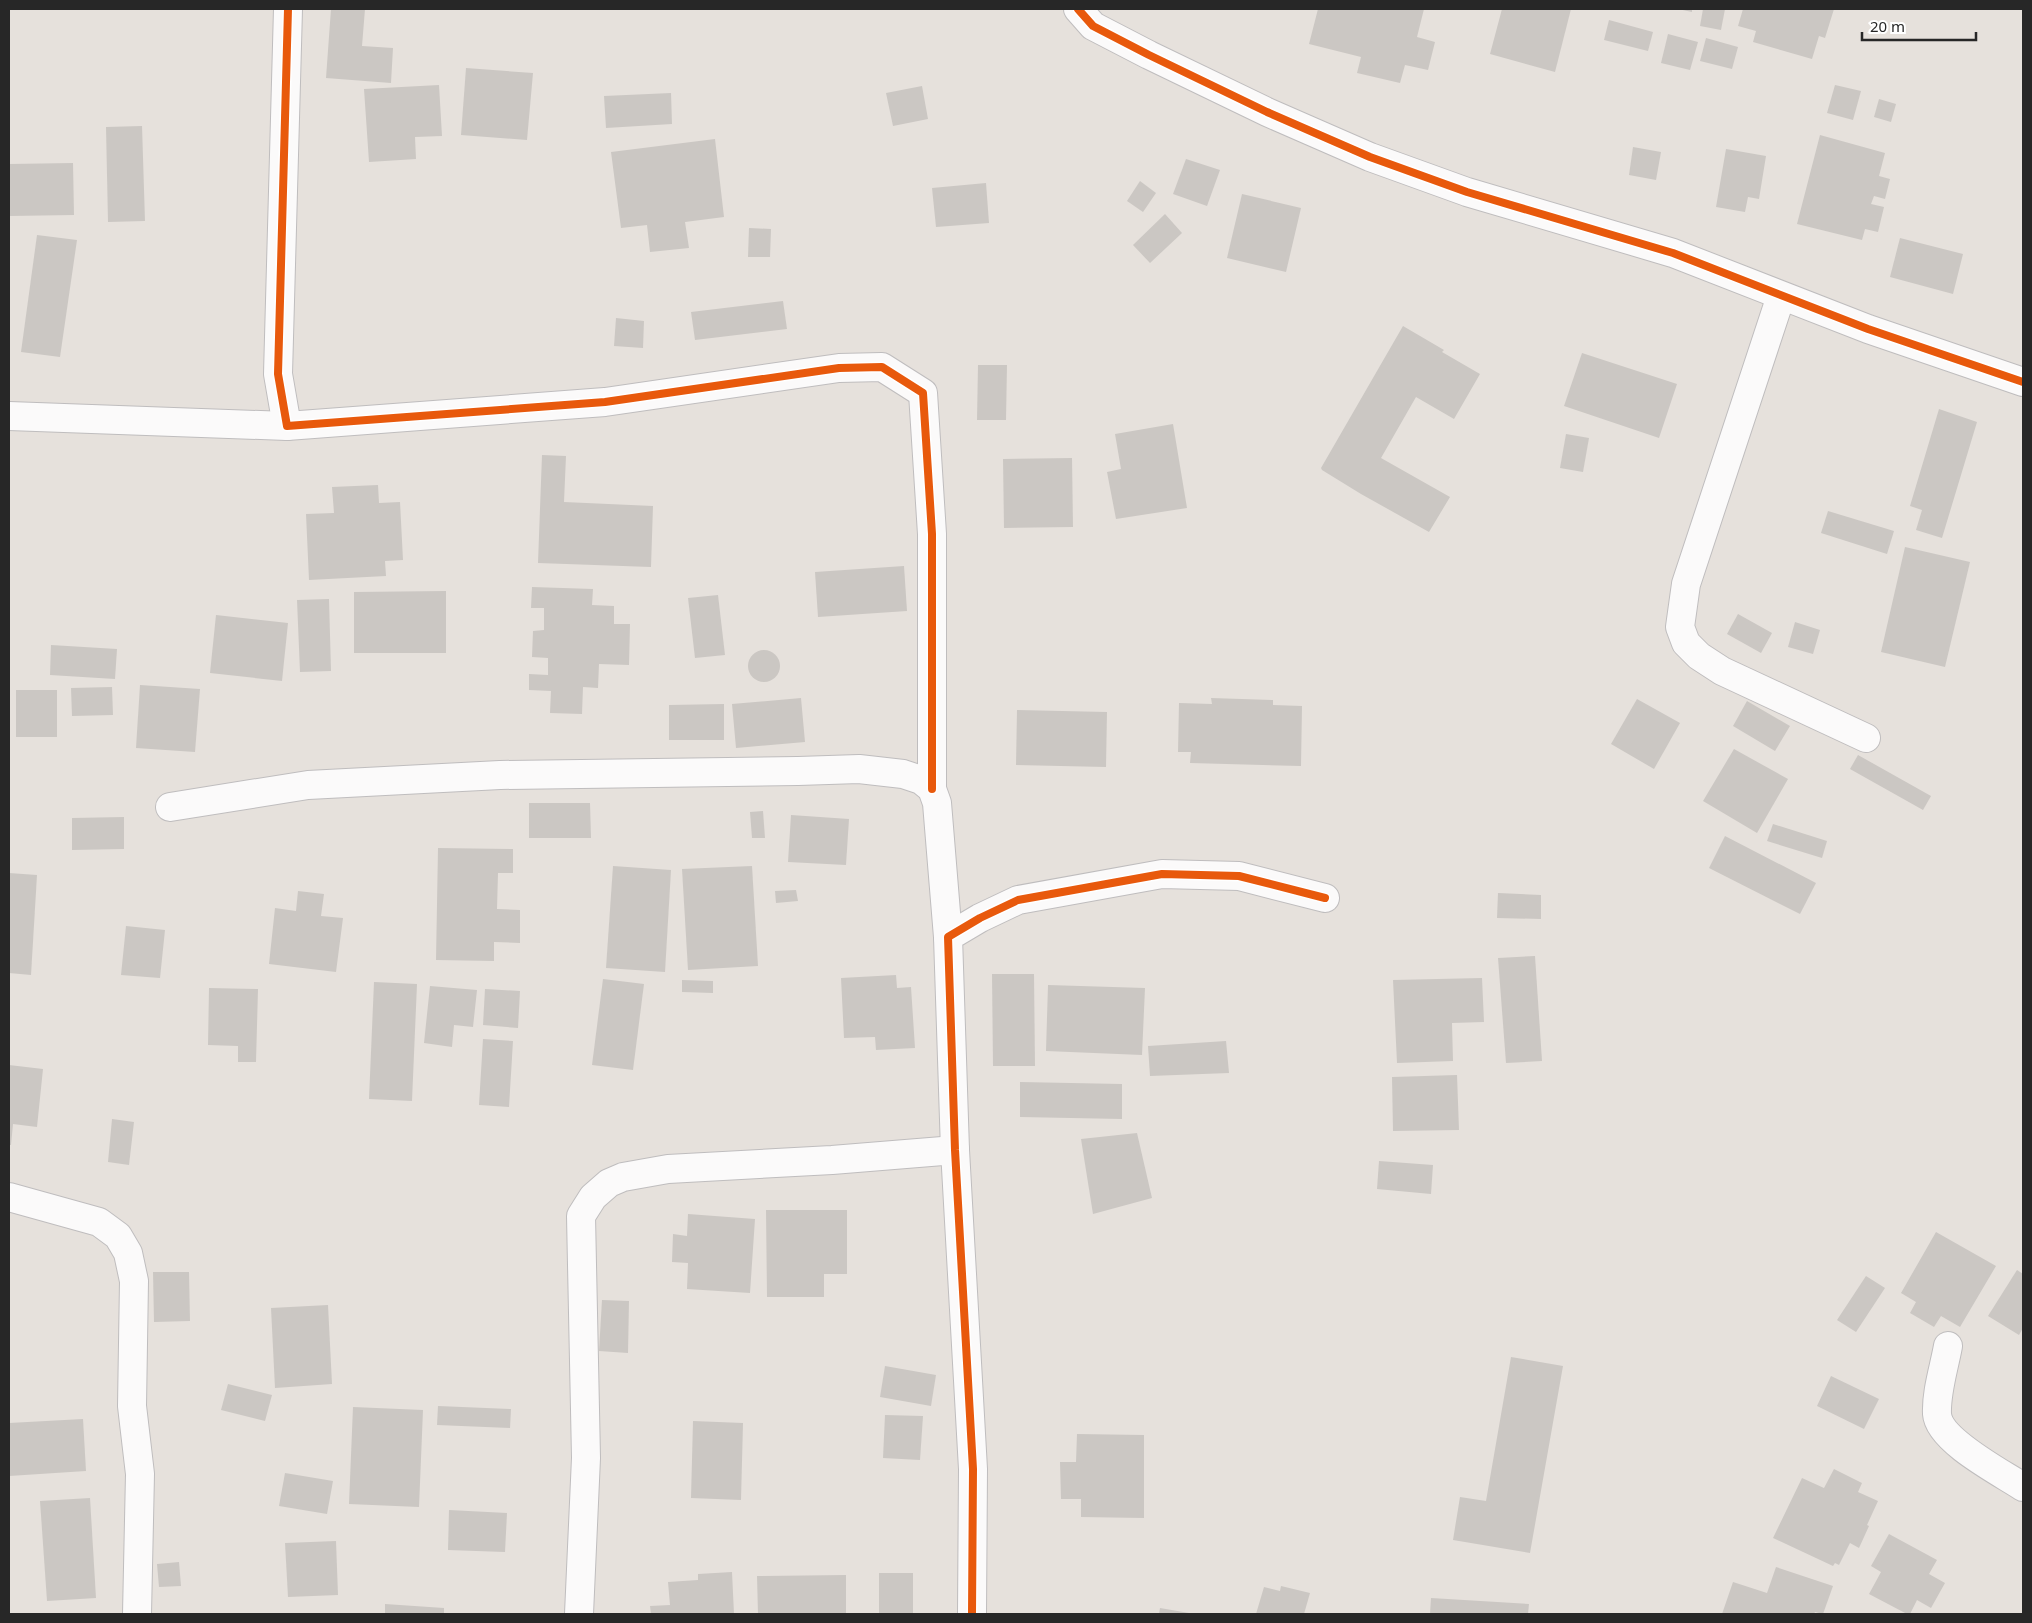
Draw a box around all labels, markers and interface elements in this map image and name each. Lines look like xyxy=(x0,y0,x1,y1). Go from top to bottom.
scale bar xyxy=(1862,10,1976,42)
text: 20 m xyxy=(1870,16,1905,36)

